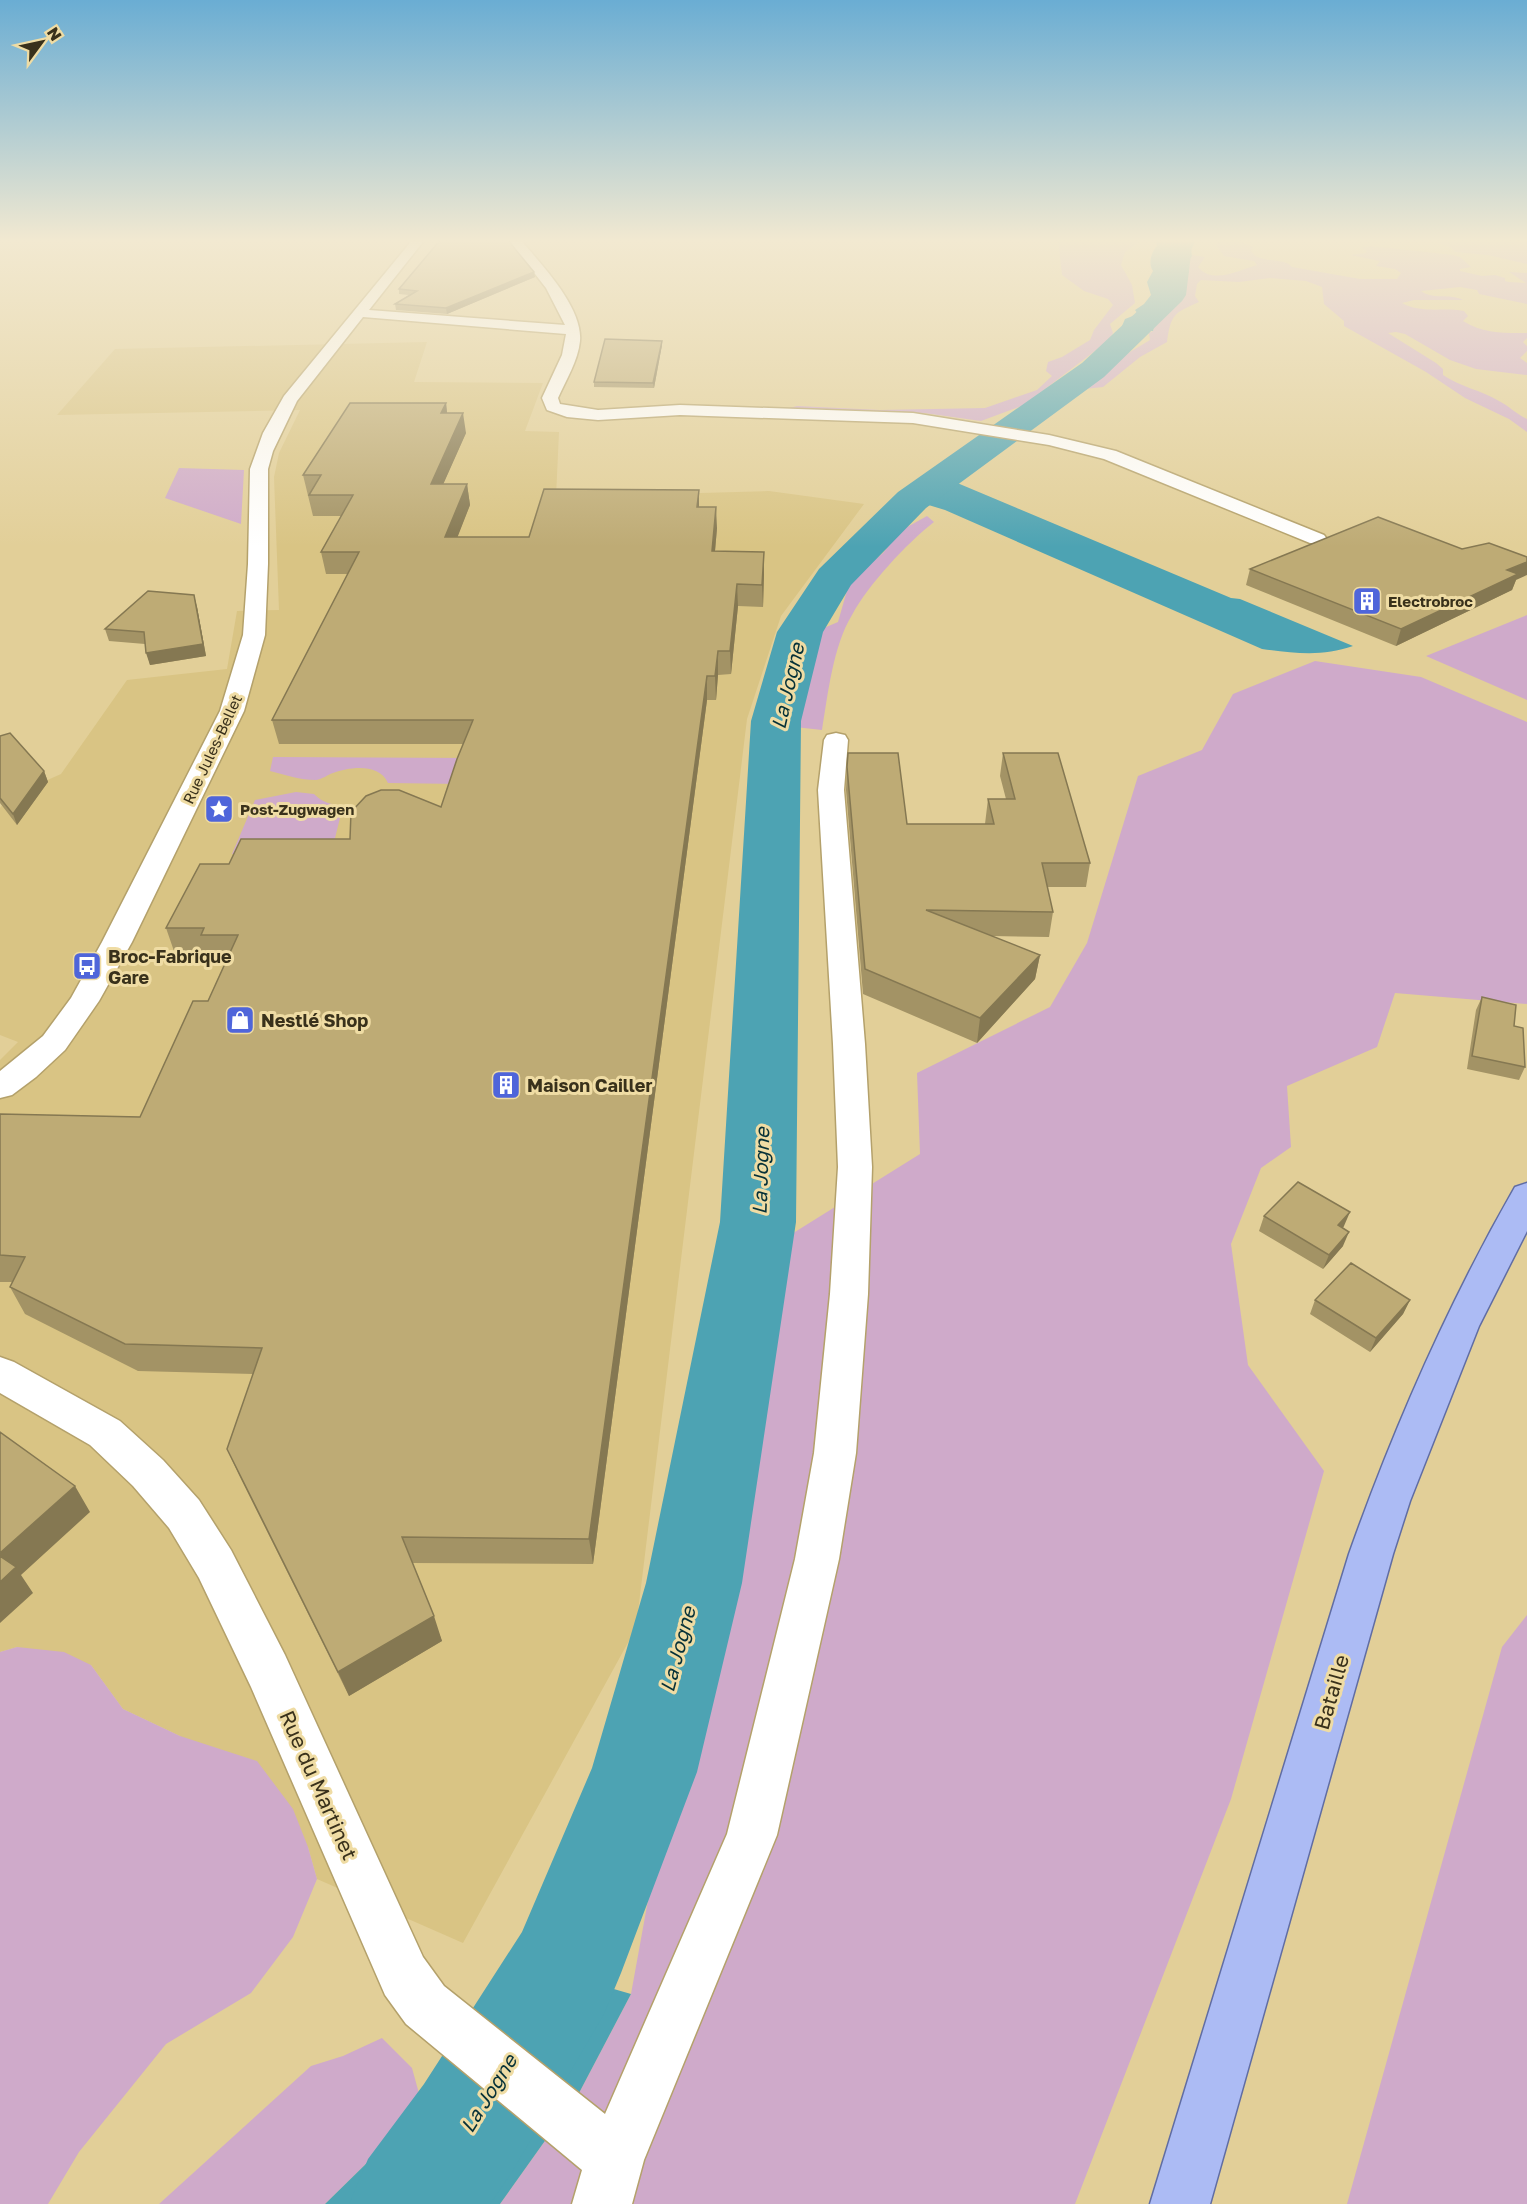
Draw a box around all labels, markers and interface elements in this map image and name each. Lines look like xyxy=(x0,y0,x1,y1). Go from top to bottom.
north arrow xyxy=(12,12,72,72)
text: N xyxy=(43,23,66,44)
building icon: Electrobroc xyxy=(1351,585,1383,617)
place label: Electrobroc xyxy=(1388,592,1473,610)
water label: La Jogne xyxy=(765,639,810,731)
street label: Rue Jules-Bellet xyxy=(179,691,245,807)
place icon: Post-Zugwagen xyxy=(203,793,235,825)
place label: Post-Zugwagen xyxy=(240,800,354,818)
place label: Broc-Fabrique Gare xyxy=(108,945,232,988)
bus stop icon: Broc-Fabrique Gare xyxy=(71,950,103,982)
shop icon: Nestlé Shop xyxy=(224,1004,256,1036)
place label: Nestlé Shop xyxy=(261,1009,368,1031)
building icon: Maison Cailler xyxy=(490,1069,522,1101)
place label: Maison Cailler xyxy=(527,1074,652,1096)
water label: La Jogne xyxy=(746,1126,775,1215)
water label: La Jogne xyxy=(654,1602,701,1694)
street label: Bataille xyxy=(1308,1651,1354,1733)
street label: Rue du Martinet xyxy=(274,1706,364,1864)
water label: La Jogne xyxy=(455,2048,523,2137)

